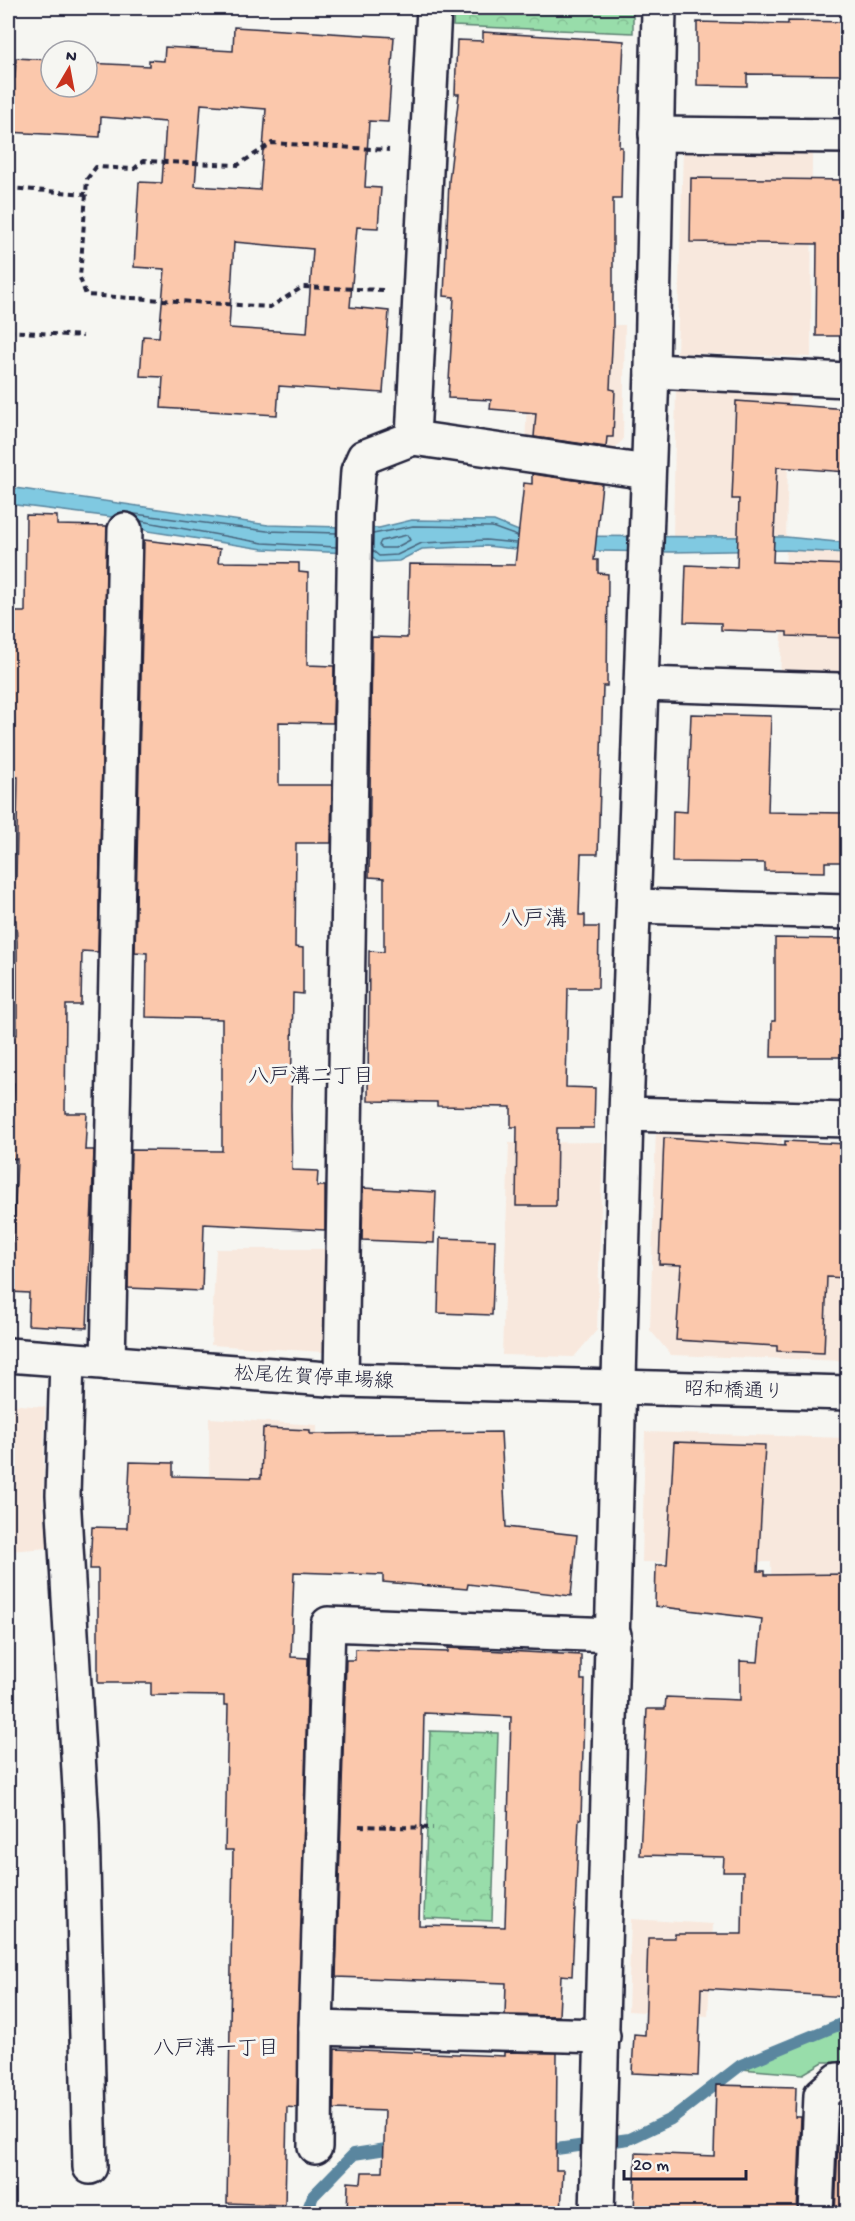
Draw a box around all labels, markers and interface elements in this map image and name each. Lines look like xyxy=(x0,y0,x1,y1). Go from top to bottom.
north arrow xyxy=(39,39,99,99)
text: N xyxy=(64,47,78,68)
district label: 八戸溝 xyxy=(501,907,567,934)
district label: 八戸溝二丁目 xyxy=(248,1065,374,1091)
street label: 松尾佐賀停車場線 xyxy=(233,1362,394,1395)
street label: 昭和橋通り xyxy=(684,1378,784,1406)
district label: 八戸溝一丁目 xyxy=(153,2037,279,2063)
scale bar xyxy=(624,2143,746,2181)
text: 20 m xyxy=(633,2156,669,2177)

